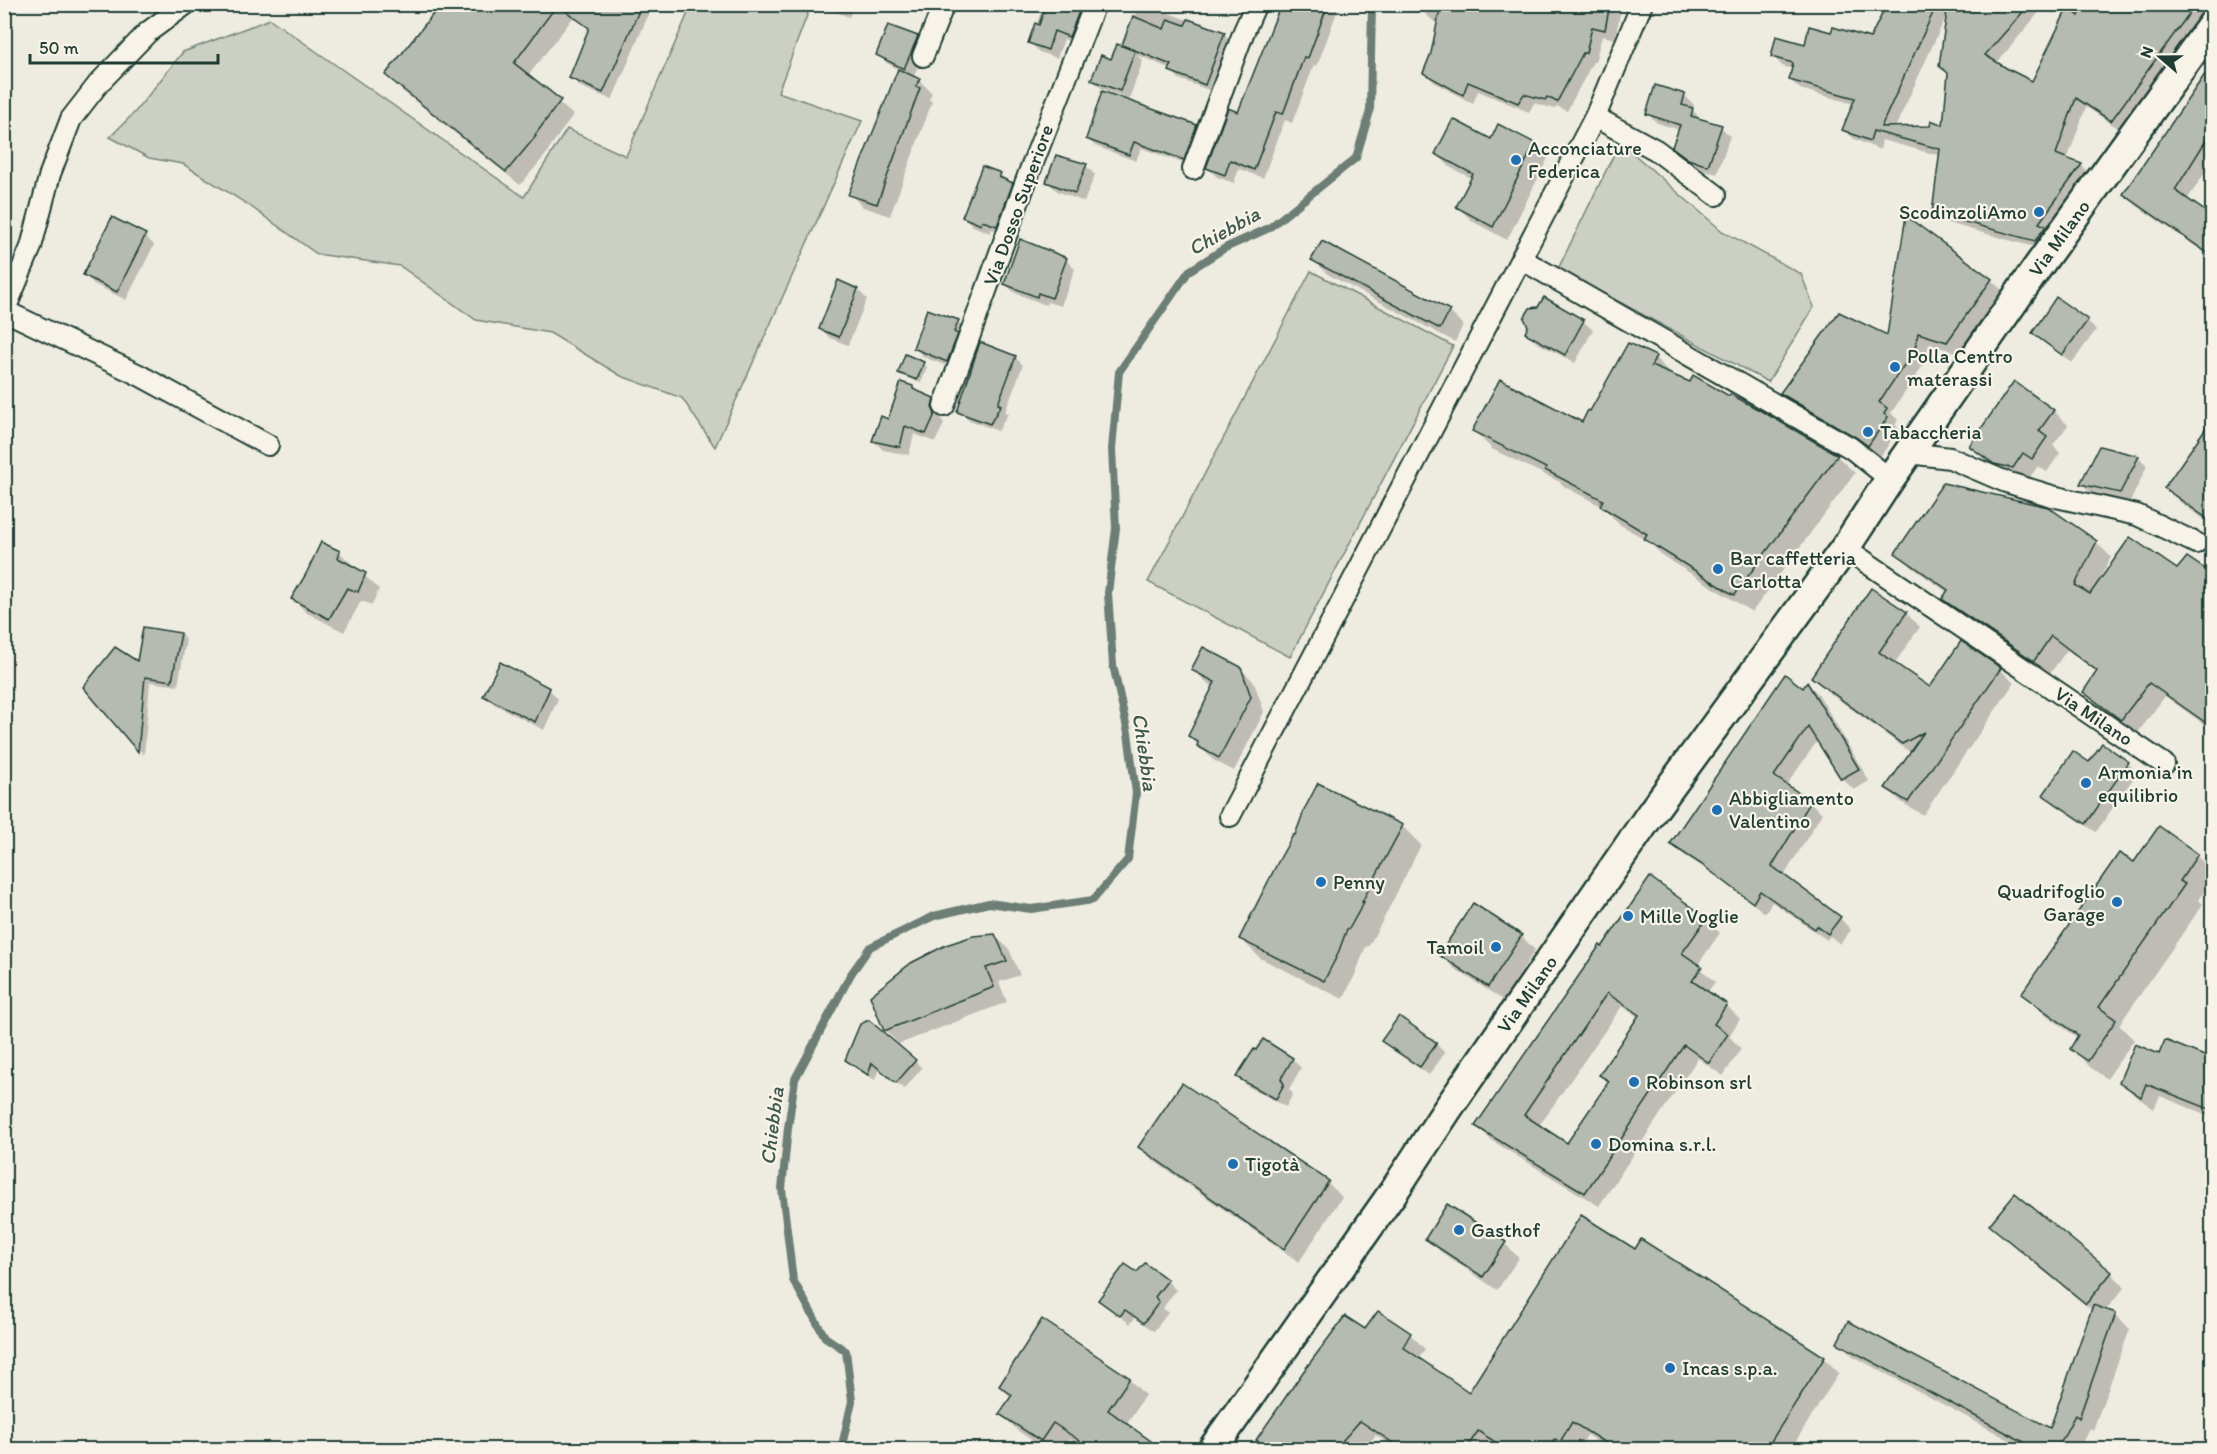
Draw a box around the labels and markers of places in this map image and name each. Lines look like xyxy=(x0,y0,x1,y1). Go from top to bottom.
place label: Acconciature Federica xyxy=(1528,136,1642,183)
marker: Acconciature Federica xyxy=(1509,153,1523,167)
place label: ScodinzoliAmo xyxy=(1899,200,2027,224)
marker: ScodinzoliAmo xyxy=(2032,205,2046,219)
place label: Polla Centro materassi xyxy=(1907,344,2013,391)
marker: Polla Centro materassi xyxy=(1888,360,1902,374)
place label: Tabaccheria xyxy=(1880,420,1981,444)
marker: Tabaccheria xyxy=(1861,425,1875,439)
place label: Bar caffetteria Carlotta xyxy=(1730,546,1857,593)
marker: Bar caffetteria Carlotta xyxy=(1711,562,1725,576)
place label: Armonia in equilibrio xyxy=(2098,760,2193,807)
marker: Armonia in equilibrio xyxy=(2079,776,2093,790)
place label: Abbigliamento Valentino xyxy=(1729,786,1854,833)
marker: Abbigliamento Valentino xyxy=(1710,803,1724,817)
place label: Penny xyxy=(1333,870,1385,894)
marker: Penny xyxy=(1314,875,1328,889)
place label: Quadrifoglio Garage xyxy=(1997,879,2105,926)
marker: Quadrifoglio Garage xyxy=(2110,895,2124,909)
place label: Mille Voglie xyxy=(1640,904,1739,928)
marker: Mille Voglie xyxy=(1621,909,1635,923)
place label: Tamoil xyxy=(1427,935,1484,959)
marker: Tamoil xyxy=(1489,940,1503,954)
place label: Robinson srl xyxy=(1646,1070,1752,1094)
marker: Robinson srl xyxy=(1627,1075,1641,1089)
place label: Domina s.r.l. xyxy=(1608,1132,1716,1156)
marker: Domina s.r.l. xyxy=(1589,1137,1603,1151)
place label: Tigotà xyxy=(1245,1152,1300,1176)
marker: Tigotà xyxy=(1226,1157,1240,1171)
place label: Gasthof xyxy=(1471,1218,1540,1242)
marker: Gasthof xyxy=(1452,1223,1466,1237)
place label: Incas s.p.a. xyxy=(1682,1356,1778,1380)
marker: Incas s.p.a. xyxy=(1663,1361,1677,1375)

